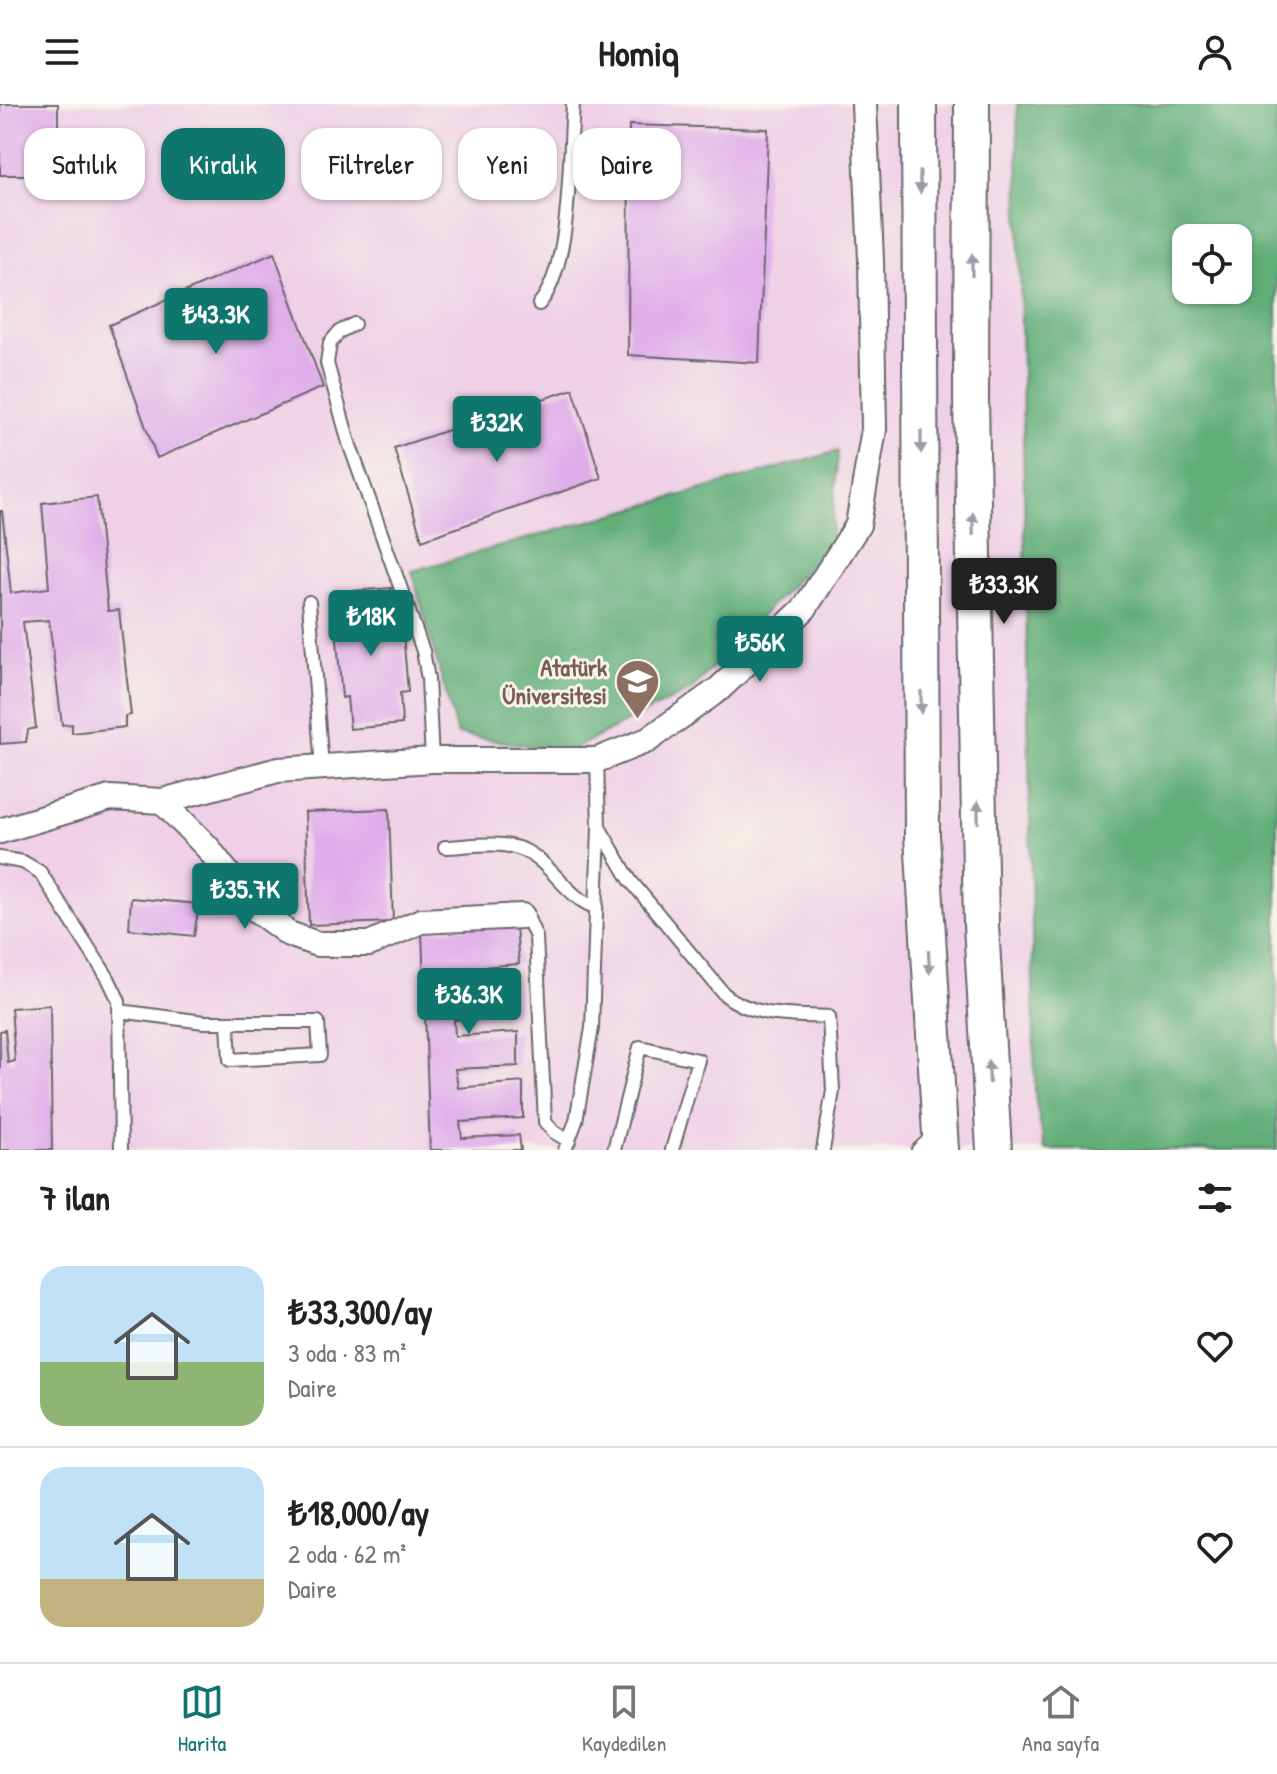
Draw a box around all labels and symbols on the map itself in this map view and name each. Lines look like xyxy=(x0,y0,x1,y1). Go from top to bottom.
one-way arrow xyxy=(914,170,926,195)
one-way arrow xyxy=(965,252,978,277)
pin: ₺43.3K xyxy=(151,288,281,356)
pin: ₺32K xyxy=(450,396,544,464)
one-way arrow xyxy=(915,430,927,455)
one-way arrow xyxy=(967,511,979,536)
pin: ₺33.3K xyxy=(939,558,1069,626)
pin: ₺18K xyxy=(324,590,418,658)
pin: ₺56K xyxy=(713,616,807,684)
place label: Atatürk Üniversitesi xyxy=(502,651,607,711)
school or university icon: Atatürk Üniversitesi xyxy=(614,657,662,720)
one-way arrow xyxy=(915,690,927,715)
one-way arrow xyxy=(972,799,985,824)
pin: ₺35.7K xyxy=(180,863,310,931)
one-way arrow xyxy=(923,950,936,975)
pin: ₺36.3K xyxy=(404,968,534,1036)
one-way arrow xyxy=(983,1059,996,1084)

